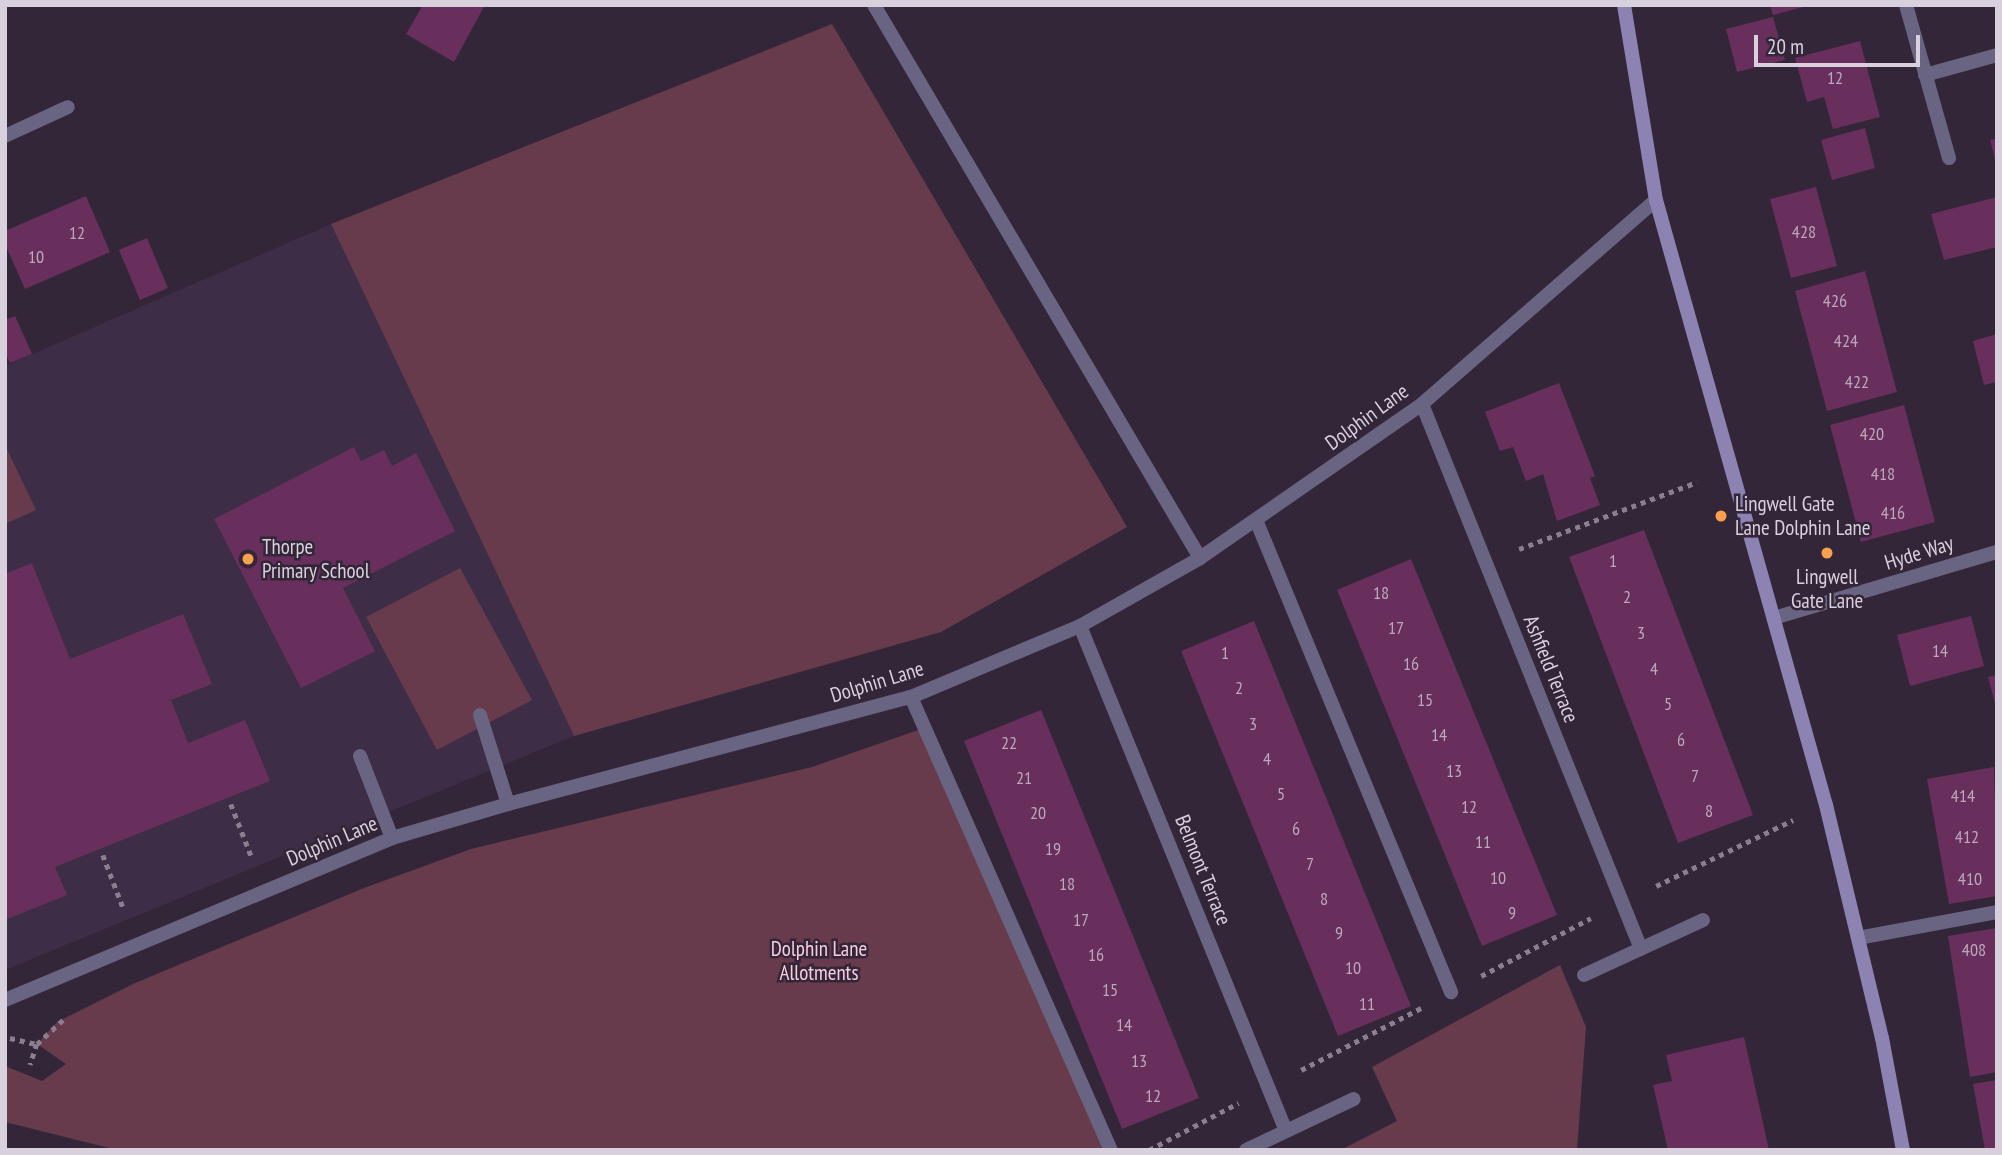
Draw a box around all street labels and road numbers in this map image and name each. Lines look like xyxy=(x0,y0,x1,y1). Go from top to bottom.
street label: Dolphin Lane xyxy=(1321,379,1413,455)
street label: Hyde Way xyxy=(1881,531,1957,575)
street label: Ashfield Terrace xyxy=(1518,611,1584,727)
street label: Dolphin Lane xyxy=(827,656,927,708)
street label: Dolphin Lane xyxy=(283,811,381,871)
street label: Belmont Terrace xyxy=(1169,811,1237,929)

